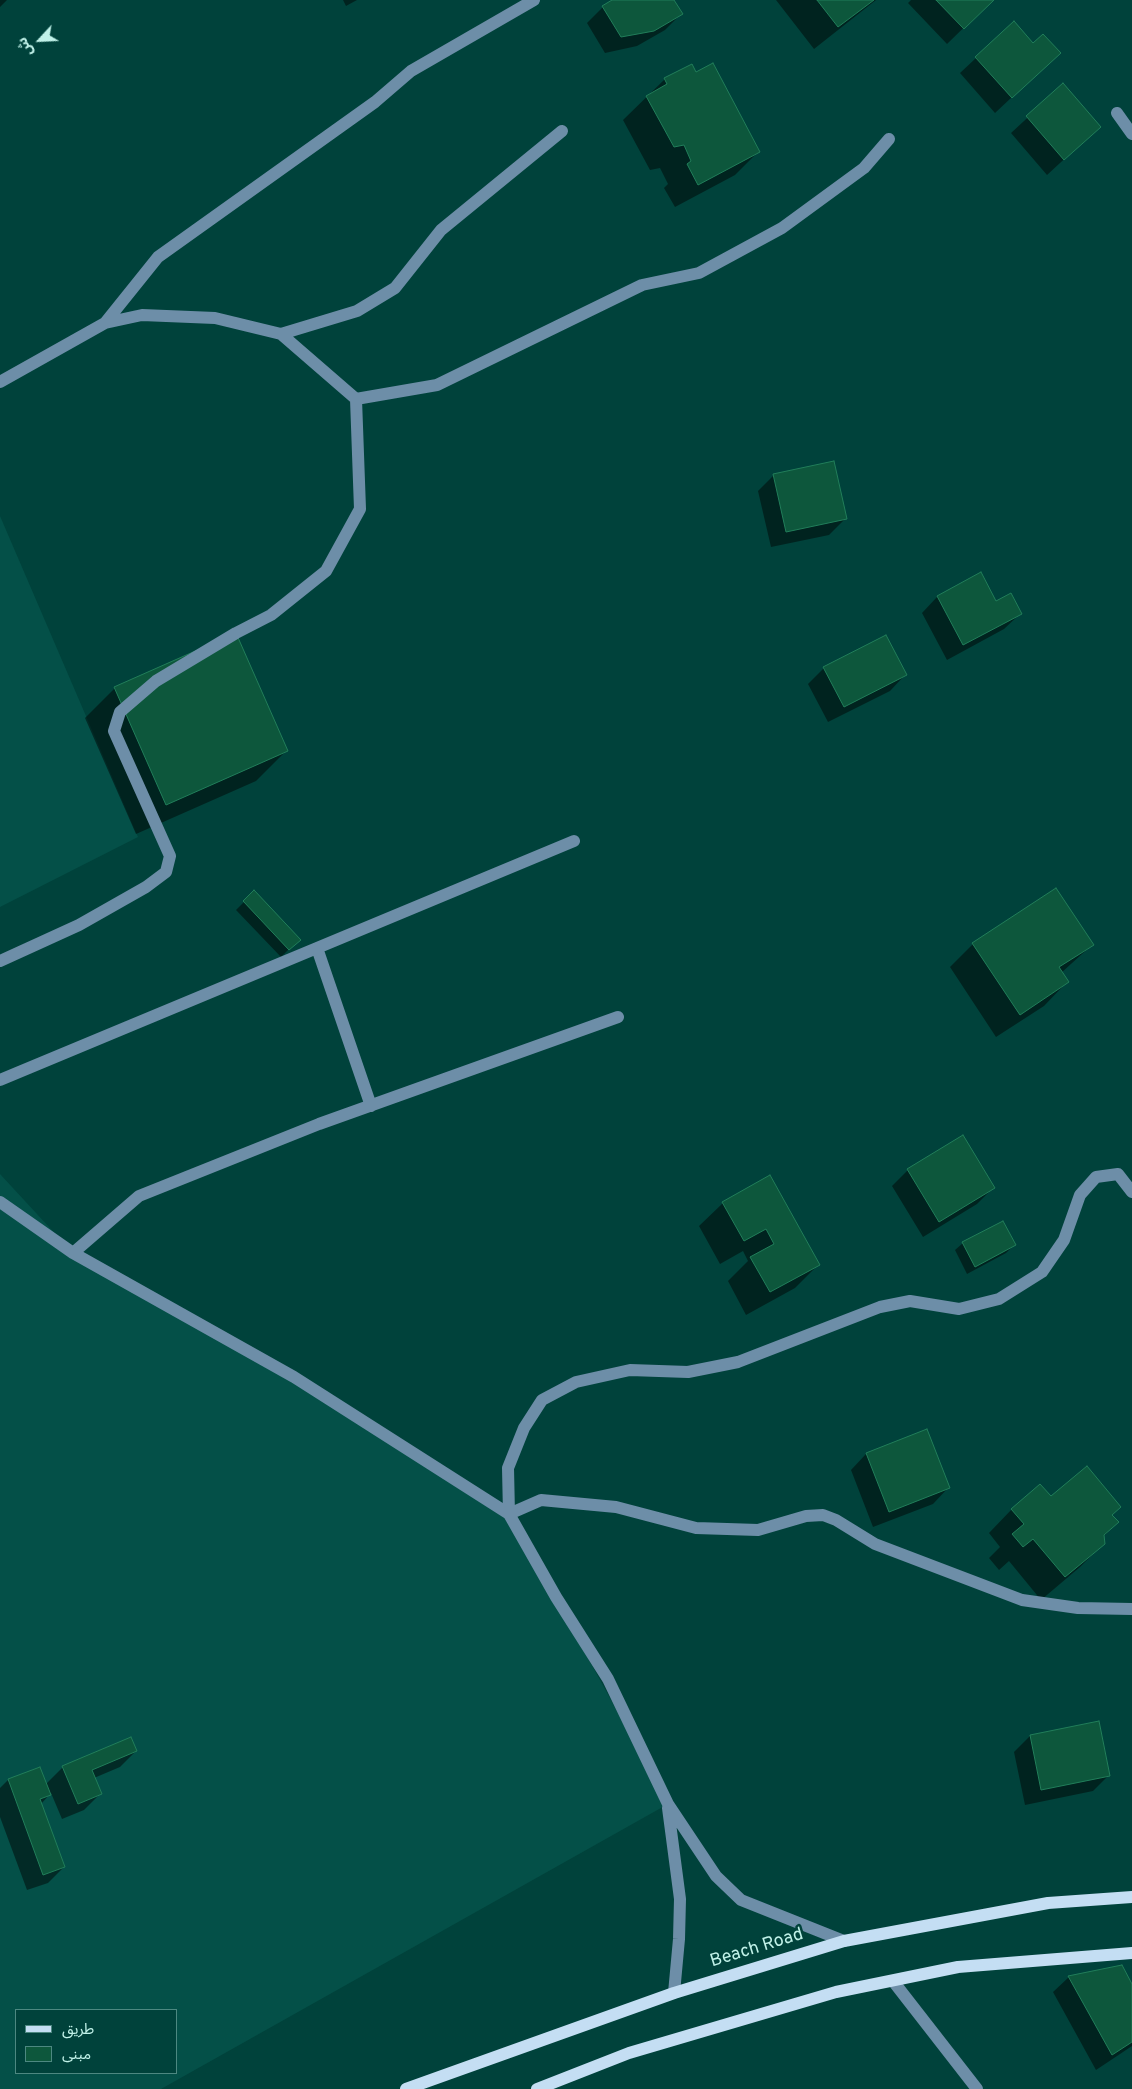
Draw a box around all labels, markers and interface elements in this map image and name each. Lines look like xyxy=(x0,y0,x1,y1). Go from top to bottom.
north arrow xyxy=(15,15,65,65)
text: ش xyxy=(14,34,38,59)
street label: Beach Road xyxy=(708,1925,806,1973)
legend xyxy=(15,2009,178,2074)
text: طريق xyxy=(62,2021,94,2040)
text: مبنى xyxy=(62,2046,91,2065)

